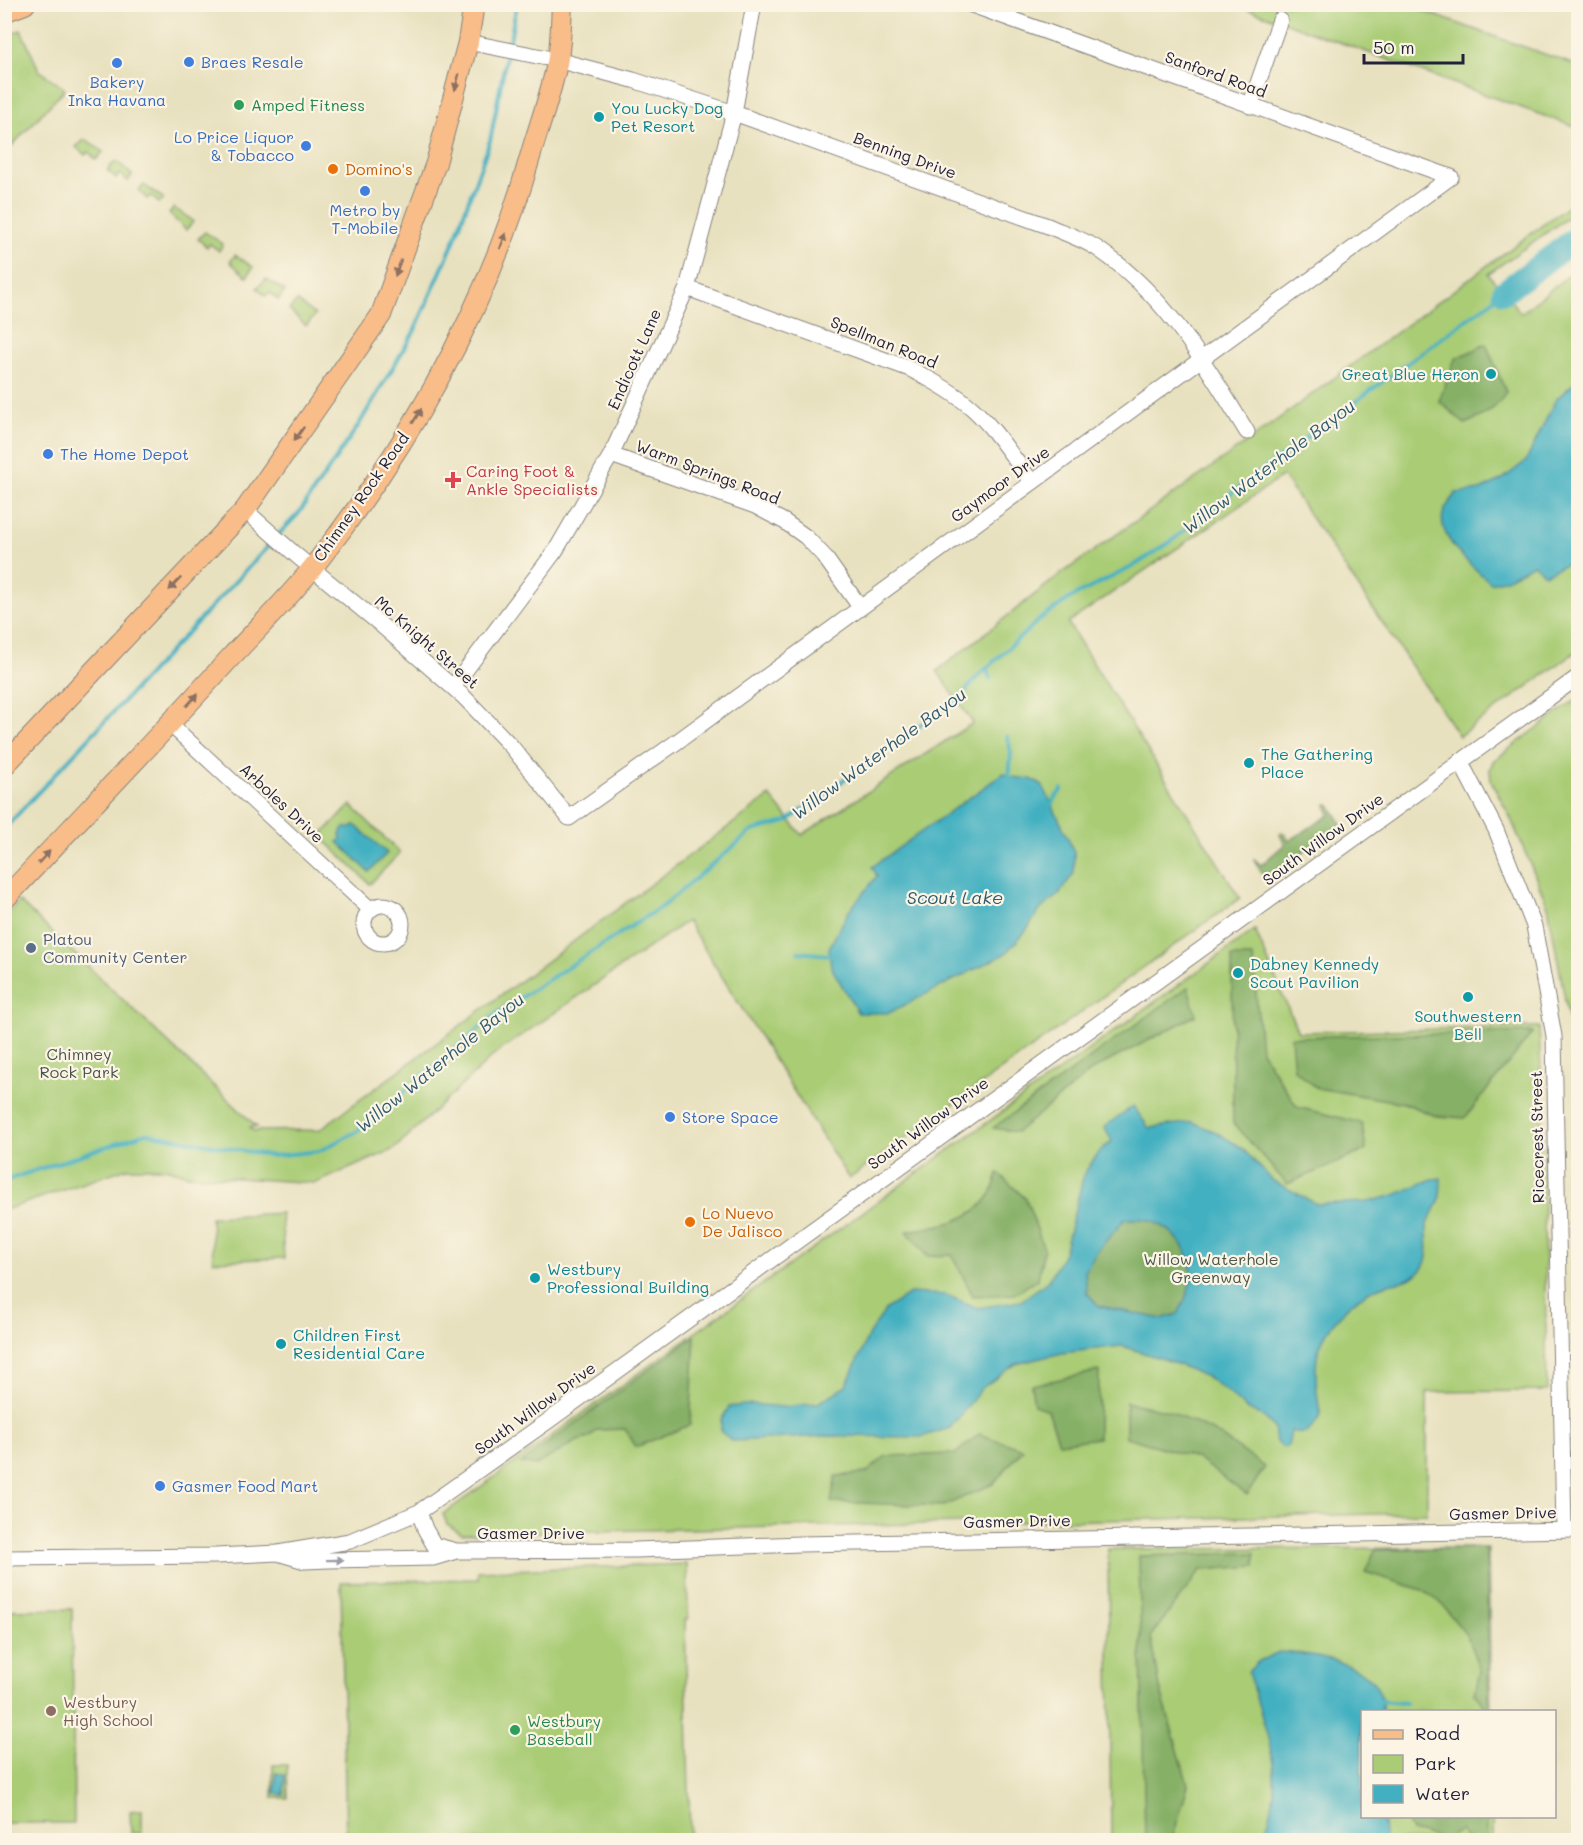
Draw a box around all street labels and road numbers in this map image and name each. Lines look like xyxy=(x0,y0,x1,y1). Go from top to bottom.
street label: Sanford Road xyxy=(1162,45,1270,102)
street label: Benning Drive xyxy=(851,126,960,183)
street label: Endicott Lane xyxy=(602,305,665,413)
street label: Spellman Road xyxy=(828,311,941,373)
street label: Chimney Rock Road xyxy=(308,428,413,565)
street label: Warm Springs Road xyxy=(633,434,783,509)
street label: Gaymoor Drive xyxy=(946,441,1053,527)
street label: Mc Knight Street xyxy=(371,590,484,693)
street label: Arboles Drive xyxy=(236,758,329,847)
street label: South Willow Drive xyxy=(1258,788,1387,890)
street label: Ricecrest Street xyxy=(1525,1070,1548,1204)
street label: South Willow Drive xyxy=(863,1072,992,1174)
street label: South Willow Drive xyxy=(470,1357,599,1459)
street label: Gasmer Drive xyxy=(1449,1501,1557,1524)
street label: Gasmer Drive xyxy=(963,1509,1071,1532)
street label: Gasmer Drive xyxy=(477,1522,585,1543)

